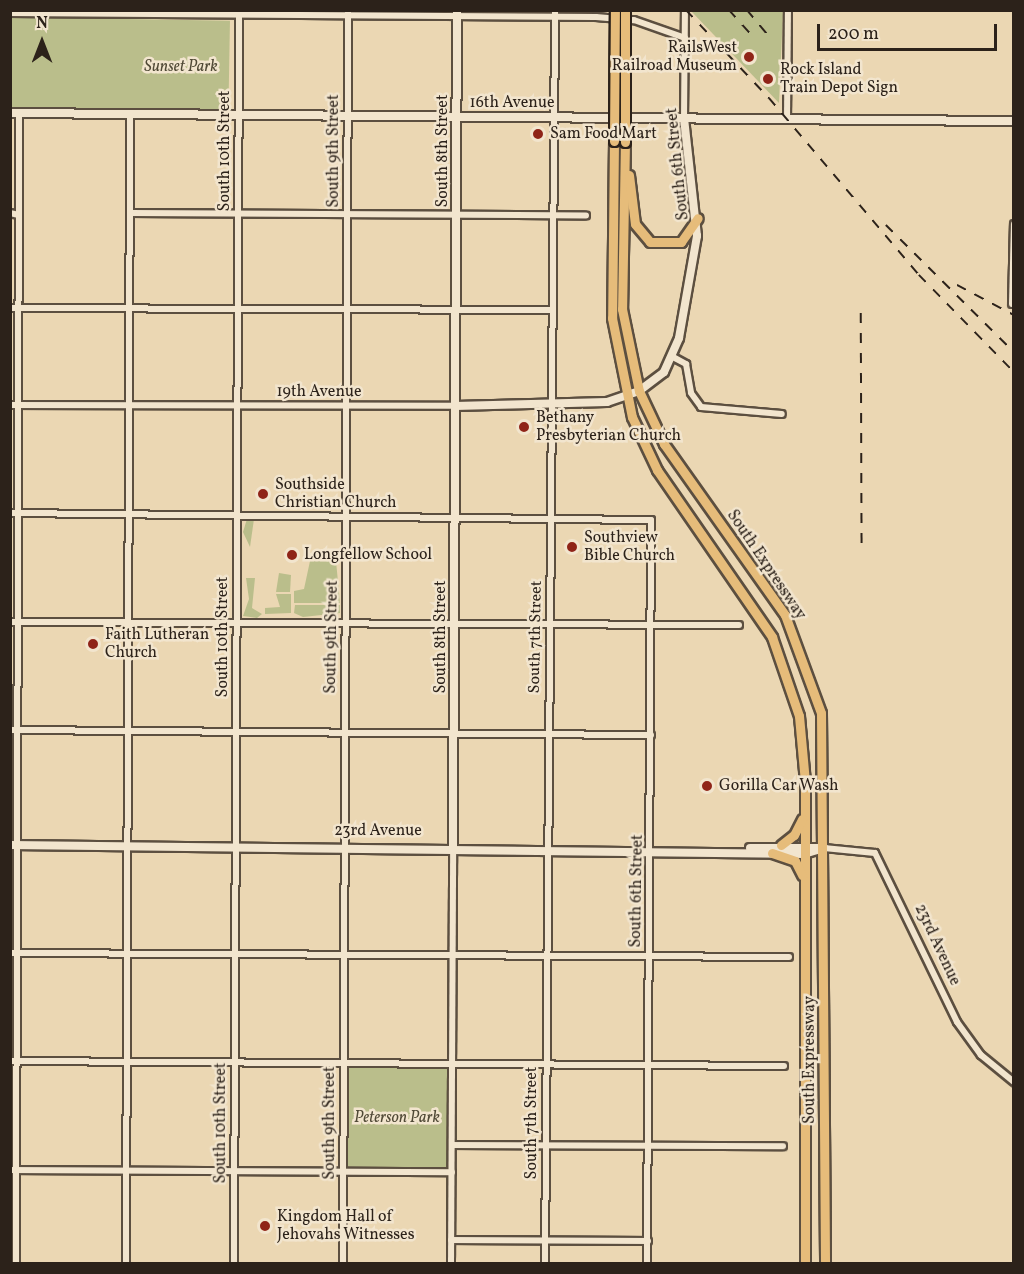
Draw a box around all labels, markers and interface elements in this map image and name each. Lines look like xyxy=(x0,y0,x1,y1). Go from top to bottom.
north arrow xyxy=(12,12,72,72)
scale bar xyxy=(820,12,1000,50)
text: N xyxy=(36,13,48,35)
text: 200 m xyxy=(828,22,879,47)
place label: RailsWest Railroad Museum xyxy=(612,38,737,76)
marker: RailsWest Railroad Museum xyxy=(742,50,756,64)
park label: Sunset Park xyxy=(144,57,218,77)
place label: Rock Island Train Depot Sign xyxy=(780,60,898,98)
marker: Rock Island Train Depot Sign xyxy=(761,72,775,86)
street label: South 10th Street xyxy=(215,91,235,211)
street label: 16th Avenue xyxy=(470,93,554,113)
street label: South 9th Street xyxy=(324,94,344,208)
street label: South 8th Street xyxy=(433,94,453,208)
street label: South 6th Street xyxy=(663,107,693,221)
place label: Sam Food Mart xyxy=(550,124,657,144)
marker: Sam Food Mart xyxy=(531,127,545,141)
street label: 19th Avenue xyxy=(276,382,362,402)
place label: Bethany Presbyterian Church xyxy=(536,408,681,446)
marker: Bethany Presbyterian Church xyxy=(517,420,531,434)
place label: Southside Christian Church xyxy=(275,475,397,513)
marker: Southside Christian Church xyxy=(256,487,270,501)
street label: South Expressway xyxy=(722,507,810,623)
place label: Southview Bible Church xyxy=(584,528,675,566)
marker: Southview Bible Church xyxy=(565,540,579,554)
place label: Longfellow School xyxy=(304,545,433,565)
marker: Longfellow School xyxy=(285,548,299,562)
street label: South 10th Street xyxy=(213,577,233,697)
street label: South 9th Street xyxy=(321,580,343,694)
street label: South 8th Street xyxy=(431,580,451,694)
street label: South 7th Street xyxy=(525,580,547,694)
place label: Faith Lutheran Church xyxy=(105,625,209,663)
marker: Faith Lutheran Church xyxy=(86,637,100,651)
place label: Gorilla Car Wash xyxy=(719,776,839,796)
marker: Gorilla Car Wash xyxy=(700,779,714,793)
street label: 23rd Avenue xyxy=(334,821,422,841)
street label: South 6th Street xyxy=(626,834,648,948)
street label: 23rd Avenue xyxy=(910,901,964,989)
street label: South Expressway xyxy=(800,996,820,1124)
street label: South 10th Street xyxy=(211,1063,231,1183)
street label: South 9th Street xyxy=(320,1066,340,1180)
street label: South 7th Street xyxy=(522,1067,542,1179)
park label: Peterson Park xyxy=(354,1108,440,1128)
place label: Kingdom Hall of Jehovahs Witnesses xyxy=(277,1207,415,1245)
marker: Kingdom Hall of Jehovahs Witnesses xyxy=(258,1219,272,1233)

